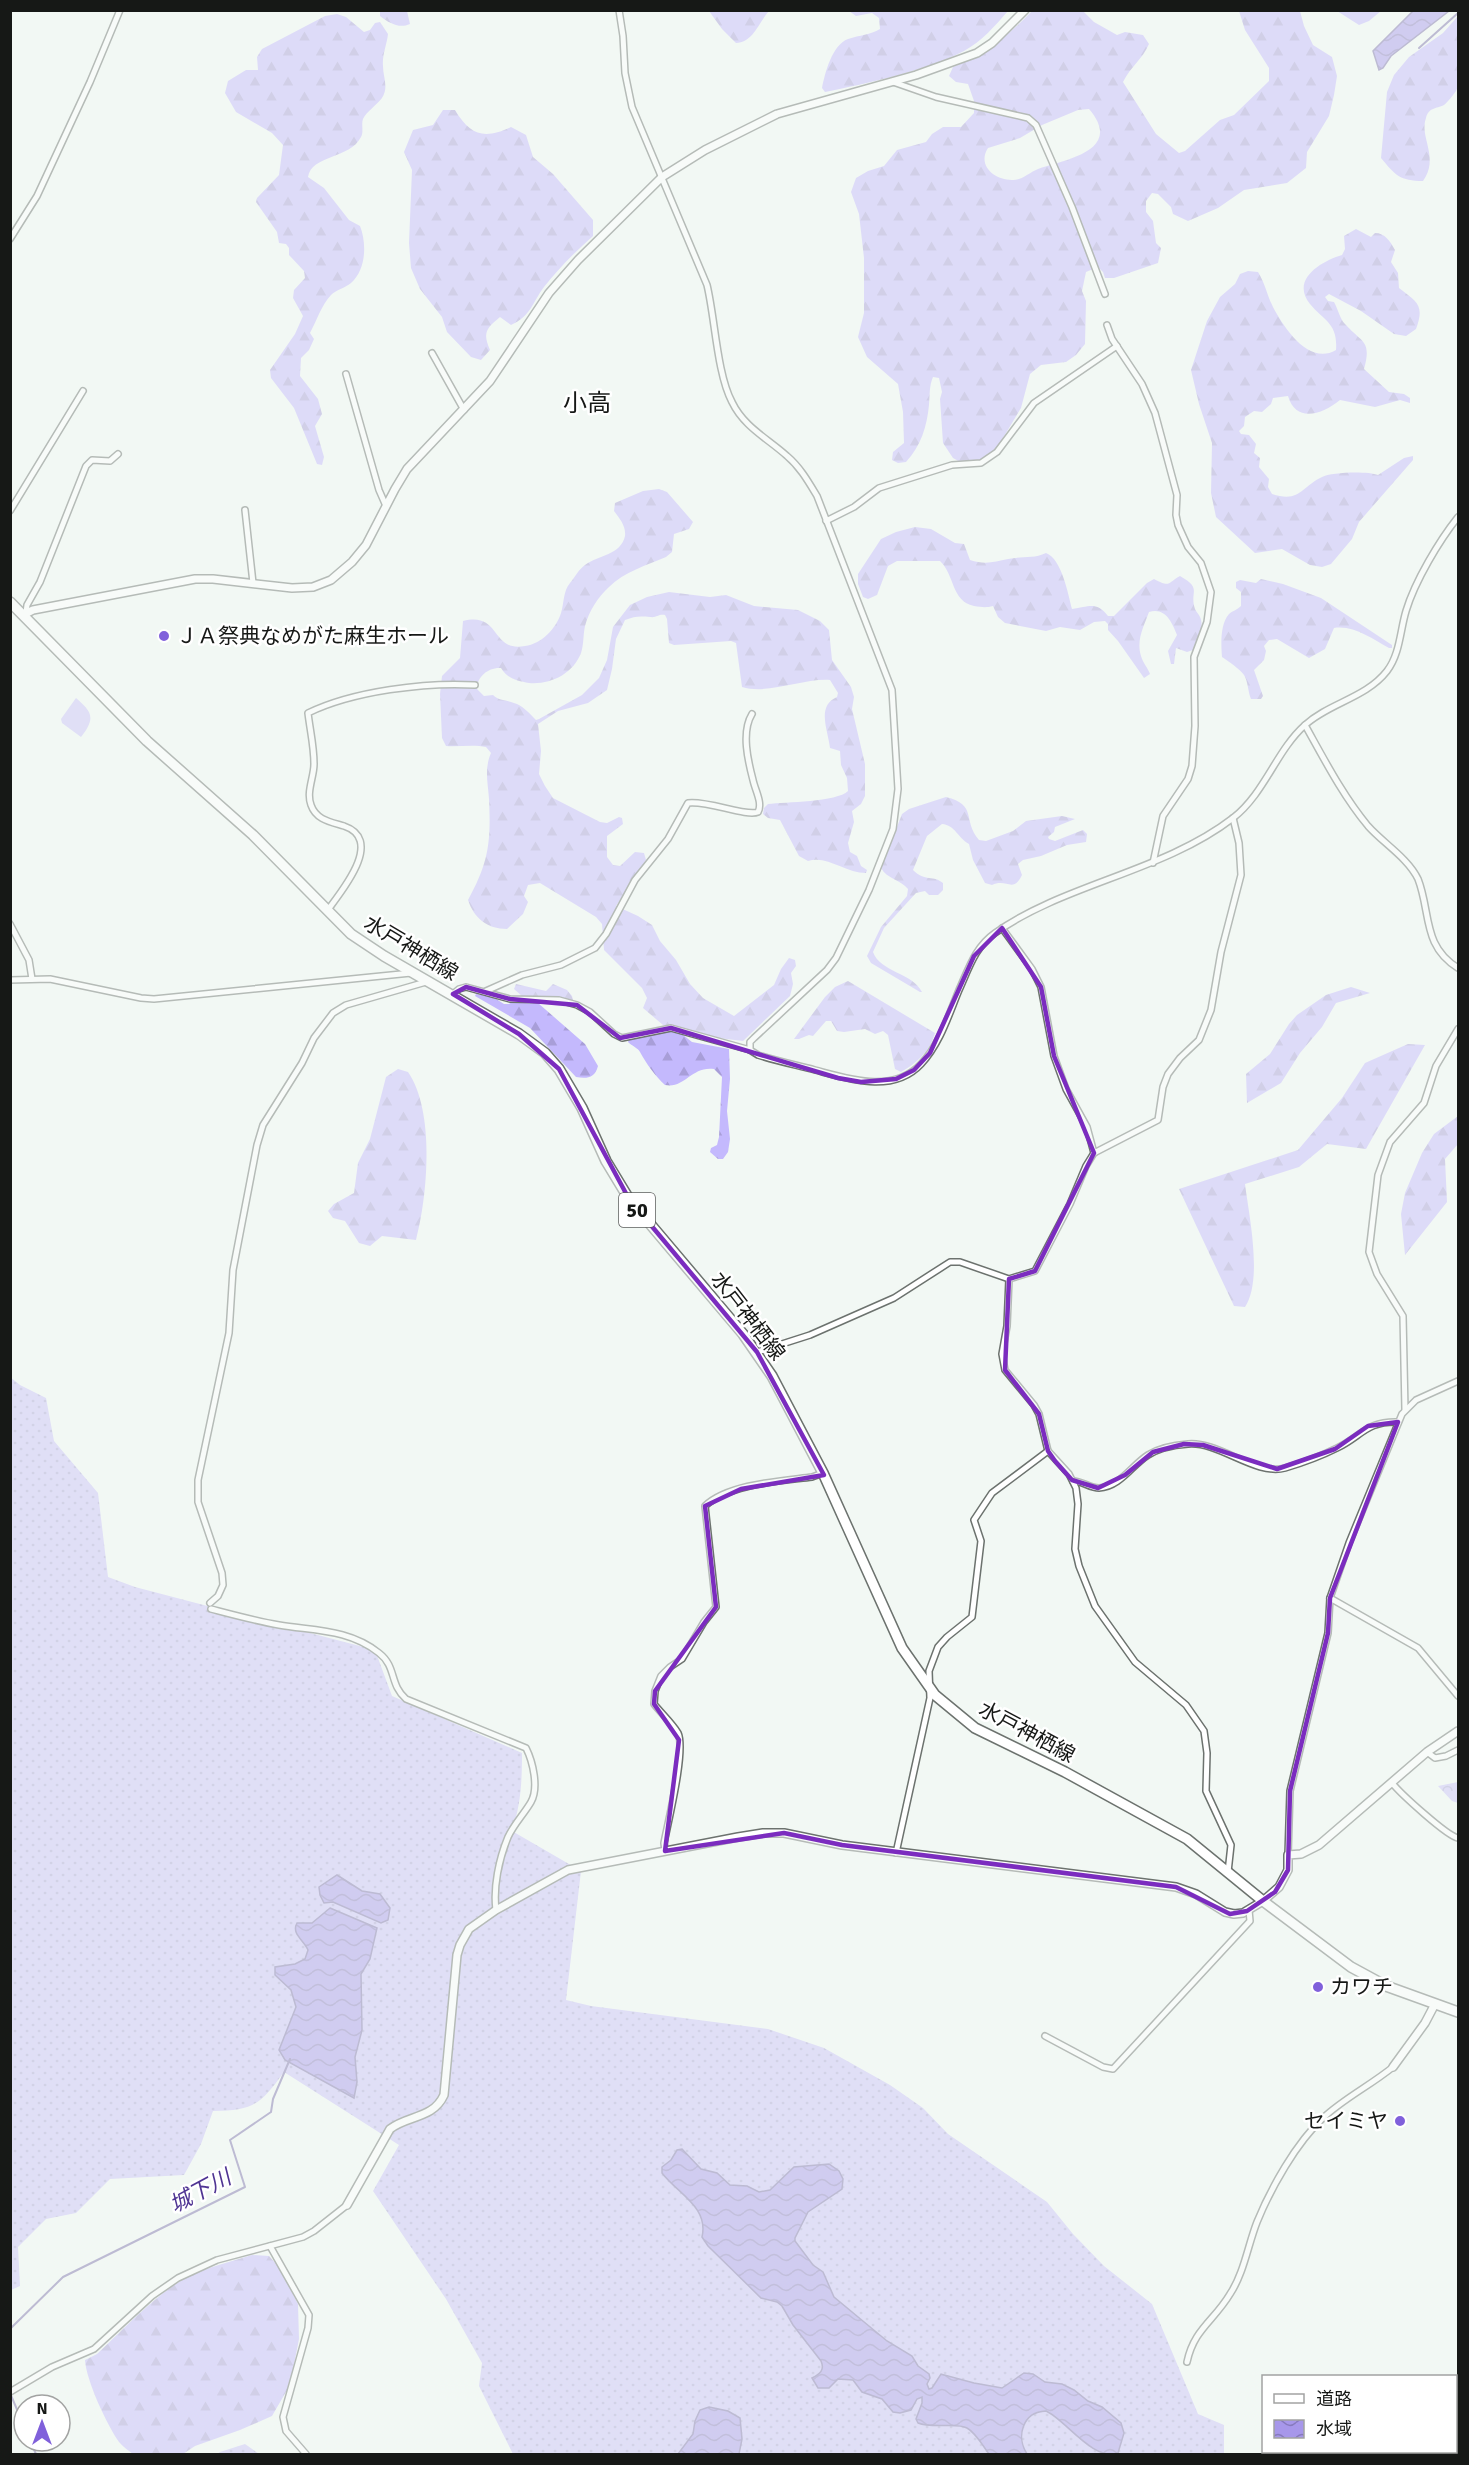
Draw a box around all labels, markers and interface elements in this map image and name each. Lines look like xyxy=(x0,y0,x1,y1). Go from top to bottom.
district label: 小高 xyxy=(563,388,611,418)
place label: ＪＡ祭典なめがた麻生ホール xyxy=(176,623,449,649)
marker: ＪＡ祭典なめがた麻生ホール xyxy=(157,629,171,643)
street label: 水戸神栖線 xyxy=(359,910,463,986)
road number: 50 xyxy=(619,1193,655,1227)
street label: 水戸神栖線 xyxy=(705,1267,791,1365)
street label: 水戸神栖線 xyxy=(975,1696,1079,1768)
place label: カワチ xyxy=(1330,1974,1393,2000)
marker: カワチ xyxy=(1311,1980,1325,1994)
place label: セイミヤ xyxy=(1304,2108,1388,2134)
marker: セイミヤ xyxy=(1393,2114,1407,2128)
water label: 城下川 xyxy=(165,2163,237,2218)
legend xyxy=(1262,2375,1457,2453)
text: 道路 xyxy=(1316,2388,1352,2410)
north arrow xyxy=(12,2393,72,2453)
text: N xyxy=(36,2399,48,2419)
text: 水域 xyxy=(1316,2418,1352,2440)

